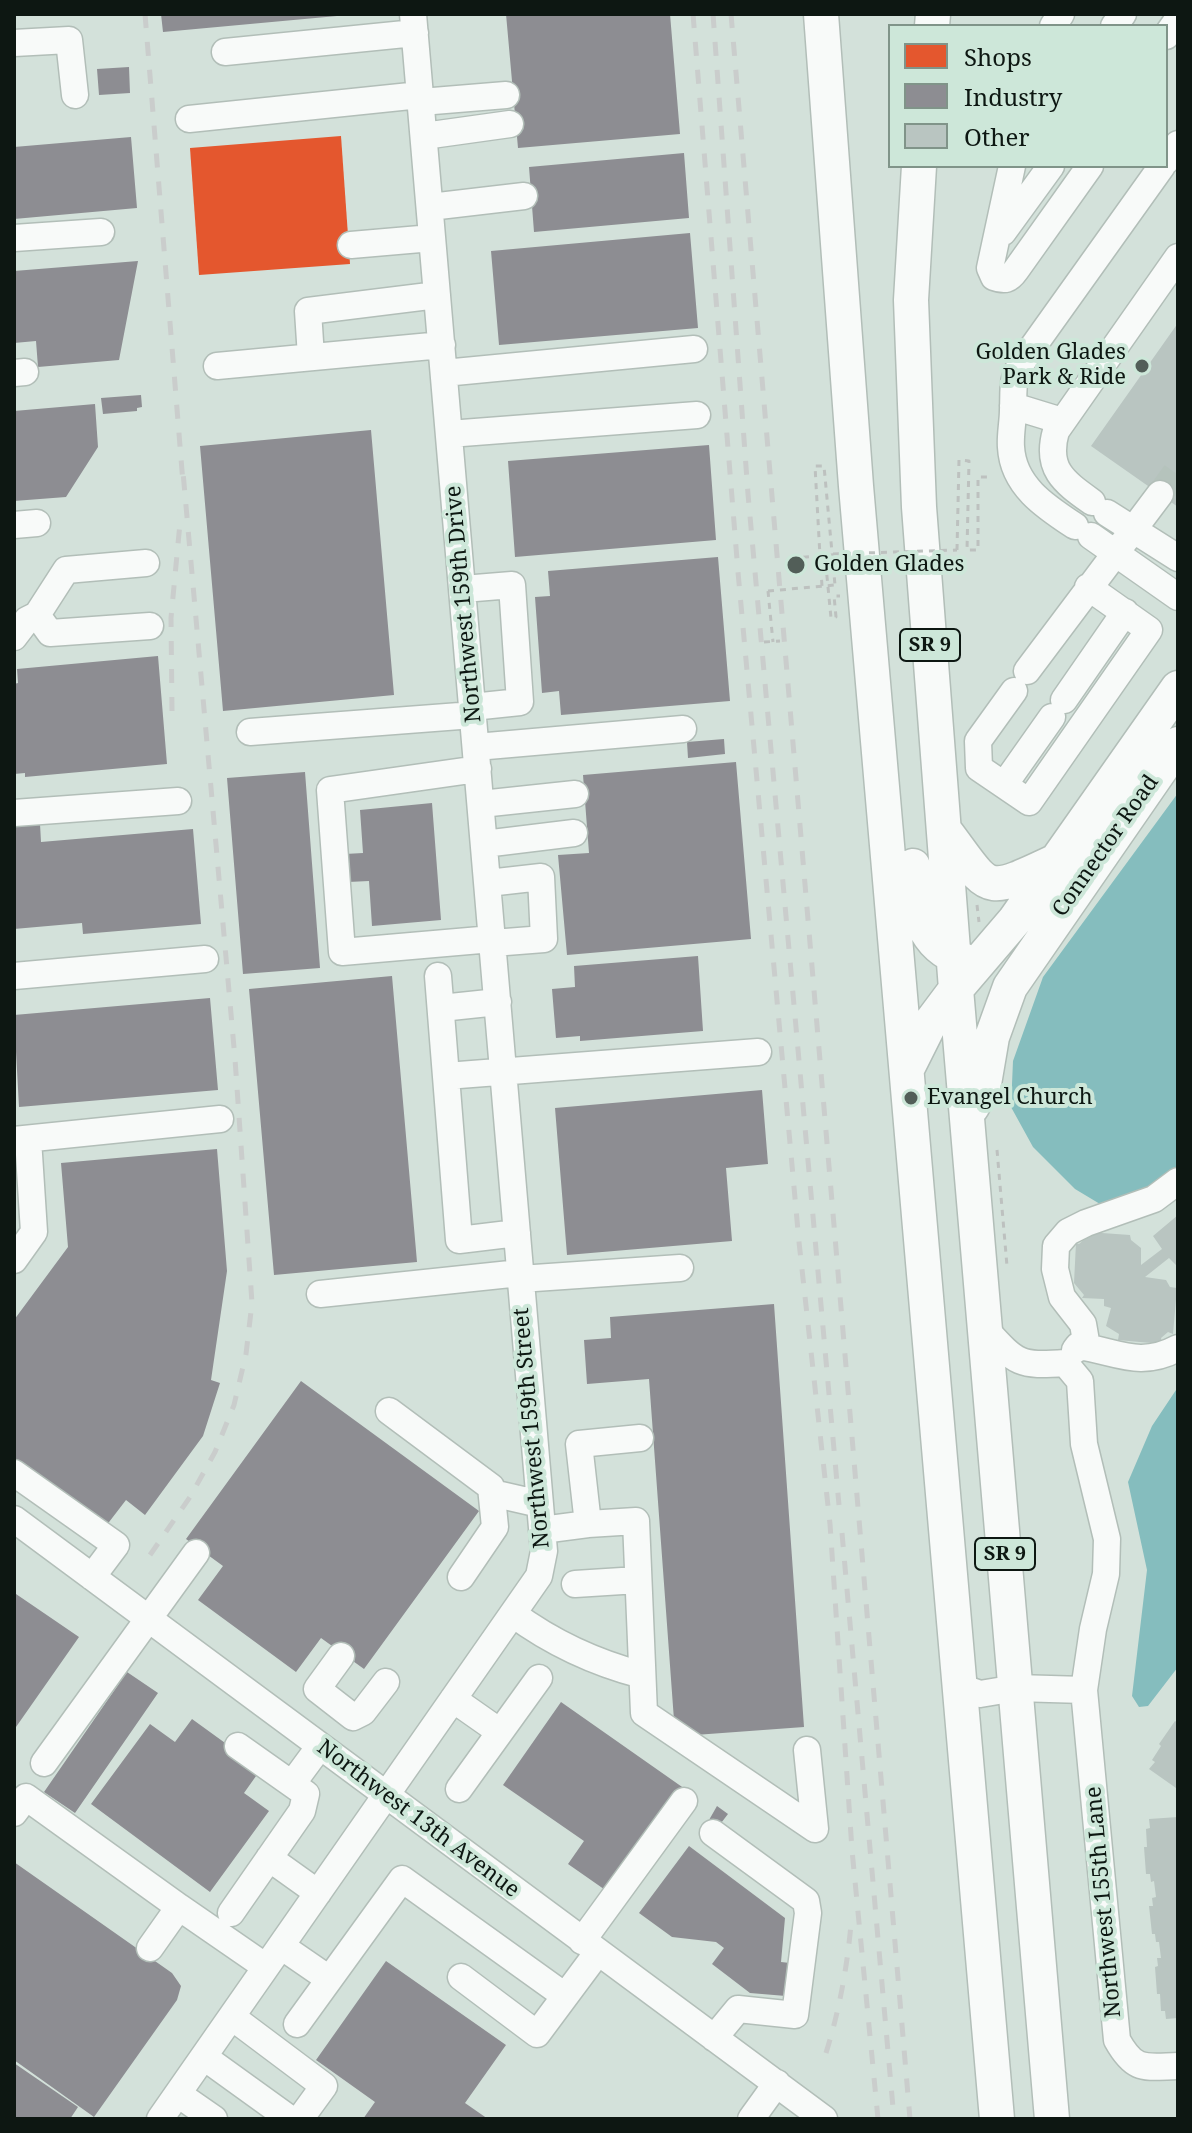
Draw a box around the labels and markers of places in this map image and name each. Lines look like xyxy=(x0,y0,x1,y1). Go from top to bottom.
place label: Golden Glades Park & Ride xyxy=(975,340,1126,392)
marker: Golden Glades Park & Ride xyxy=(1133,357,1151,375)
place label: Golden Glades xyxy=(814,552,965,578)
marker: Golden Glades xyxy=(785,554,807,576)
place label: Evangel Church xyxy=(927,1085,1093,1111)
marker: Evangel Church xyxy=(902,1089,920,1107)

